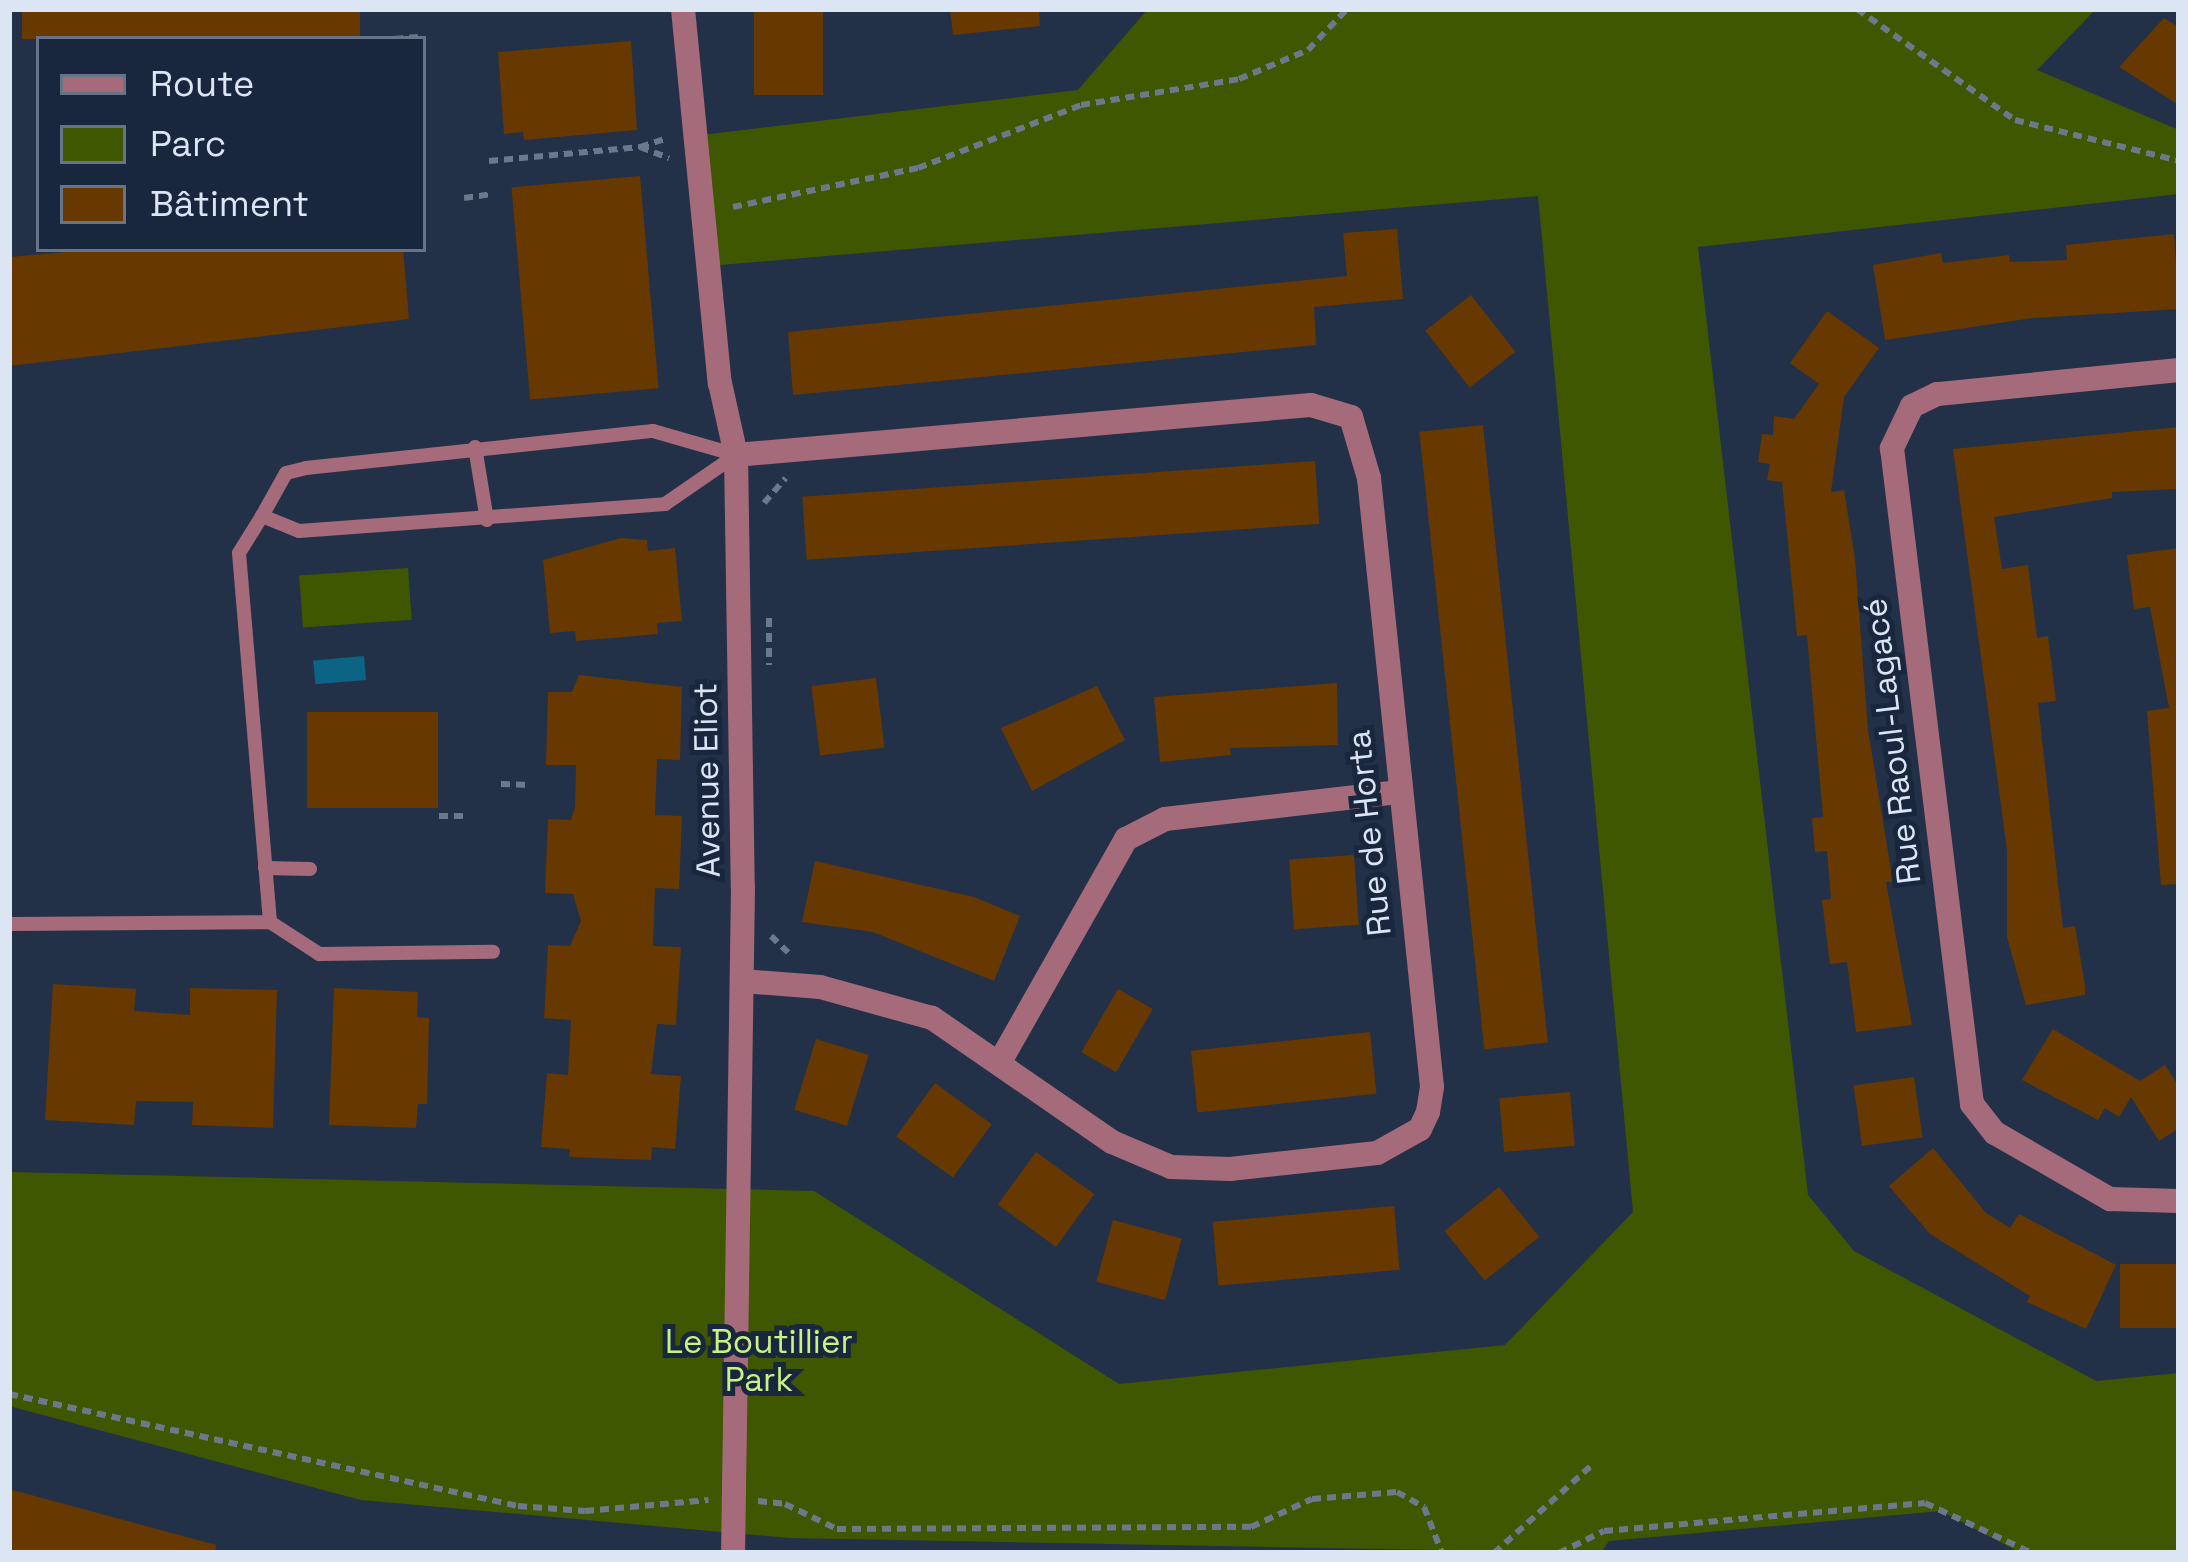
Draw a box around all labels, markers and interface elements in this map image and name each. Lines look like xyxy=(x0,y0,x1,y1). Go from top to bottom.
legend xyxy=(36,36,426,252)
text: Route xyxy=(150,61,254,107)
text: Parc xyxy=(150,121,226,167)
text: Bâtiment xyxy=(150,181,309,227)
street label: Rue Raoul-Lagacé xyxy=(1856,596,1930,886)
street label: Avenue Eliot xyxy=(687,682,729,878)
street label: Rue de Horta xyxy=(1339,728,1401,938)
park label: Le Boutillier Park xyxy=(665,1323,853,1401)

